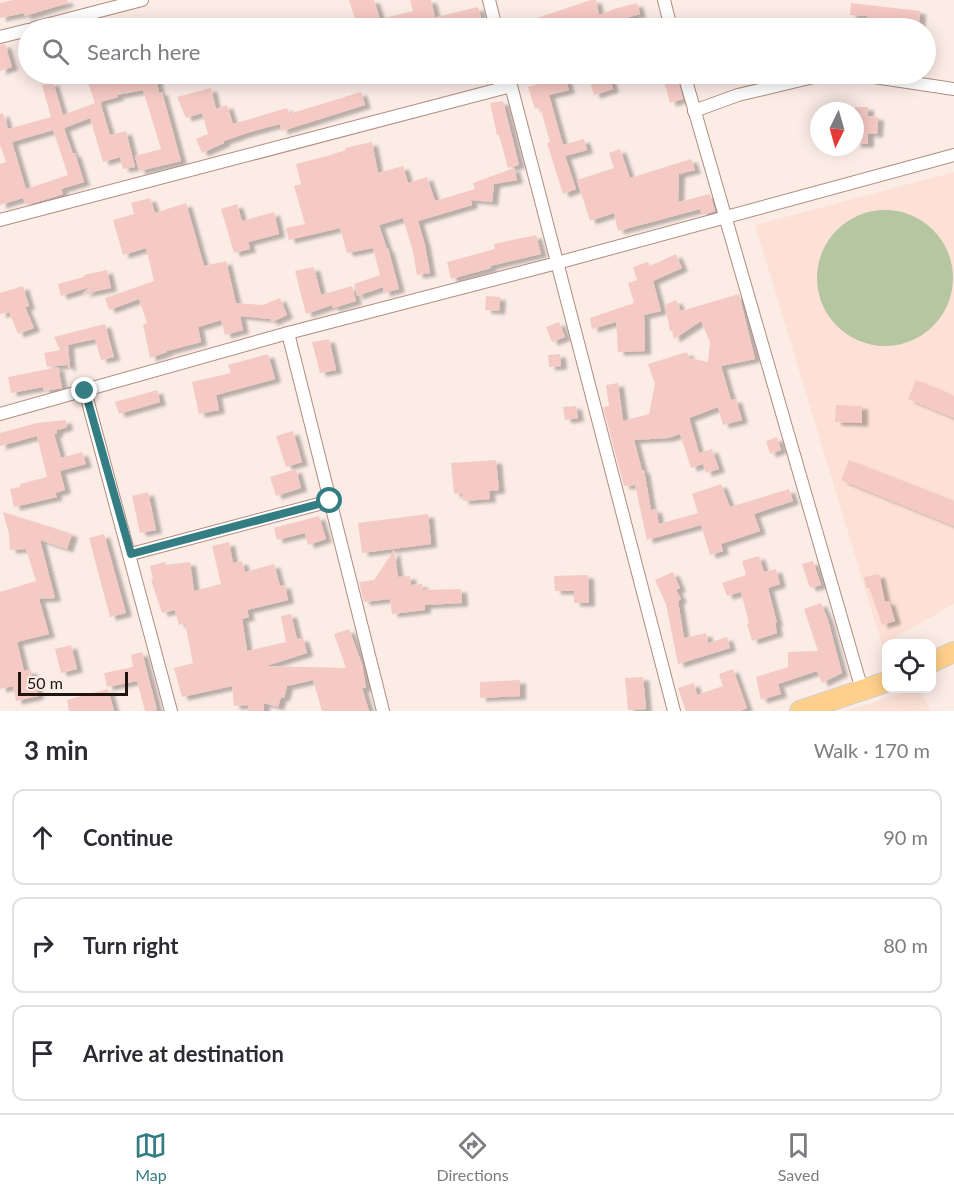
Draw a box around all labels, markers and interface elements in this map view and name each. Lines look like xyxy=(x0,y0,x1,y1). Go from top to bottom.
search box xyxy=(18,18,936,84)
icon: search xyxy=(39,35,72,68)
text: Search here xyxy=(87,38,200,65)
north arrow xyxy=(810,102,864,156)
route end xyxy=(71,377,97,403)
route start xyxy=(316,487,342,513)
map controls xyxy=(882,639,936,693)
button: locate xyxy=(882,639,936,693)
scale bar xyxy=(18,669,128,696)
text: 50 m xyxy=(27,673,63,692)
text: 3 min xyxy=(24,734,88,766)
text: Walk · 170 m xyxy=(814,738,930,762)
icon: ahead xyxy=(26,821,59,854)
text: Continue xyxy=(83,824,173,851)
text: 90 m xyxy=(883,825,928,849)
icon: right xyxy=(26,929,59,962)
text: Turn right xyxy=(83,932,178,959)
text: 80 m xyxy=(883,933,928,957)
icon: arrive xyxy=(26,1037,59,1070)
text: Arrive at destination xyxy=(83,1040,284,1067)
tab: Map xyxy=(134,1129,167,1184)
tab: Directions xyxy=(436,1129,509,1184)
tab: Saved xyxy=(778,1129,819,1184)

